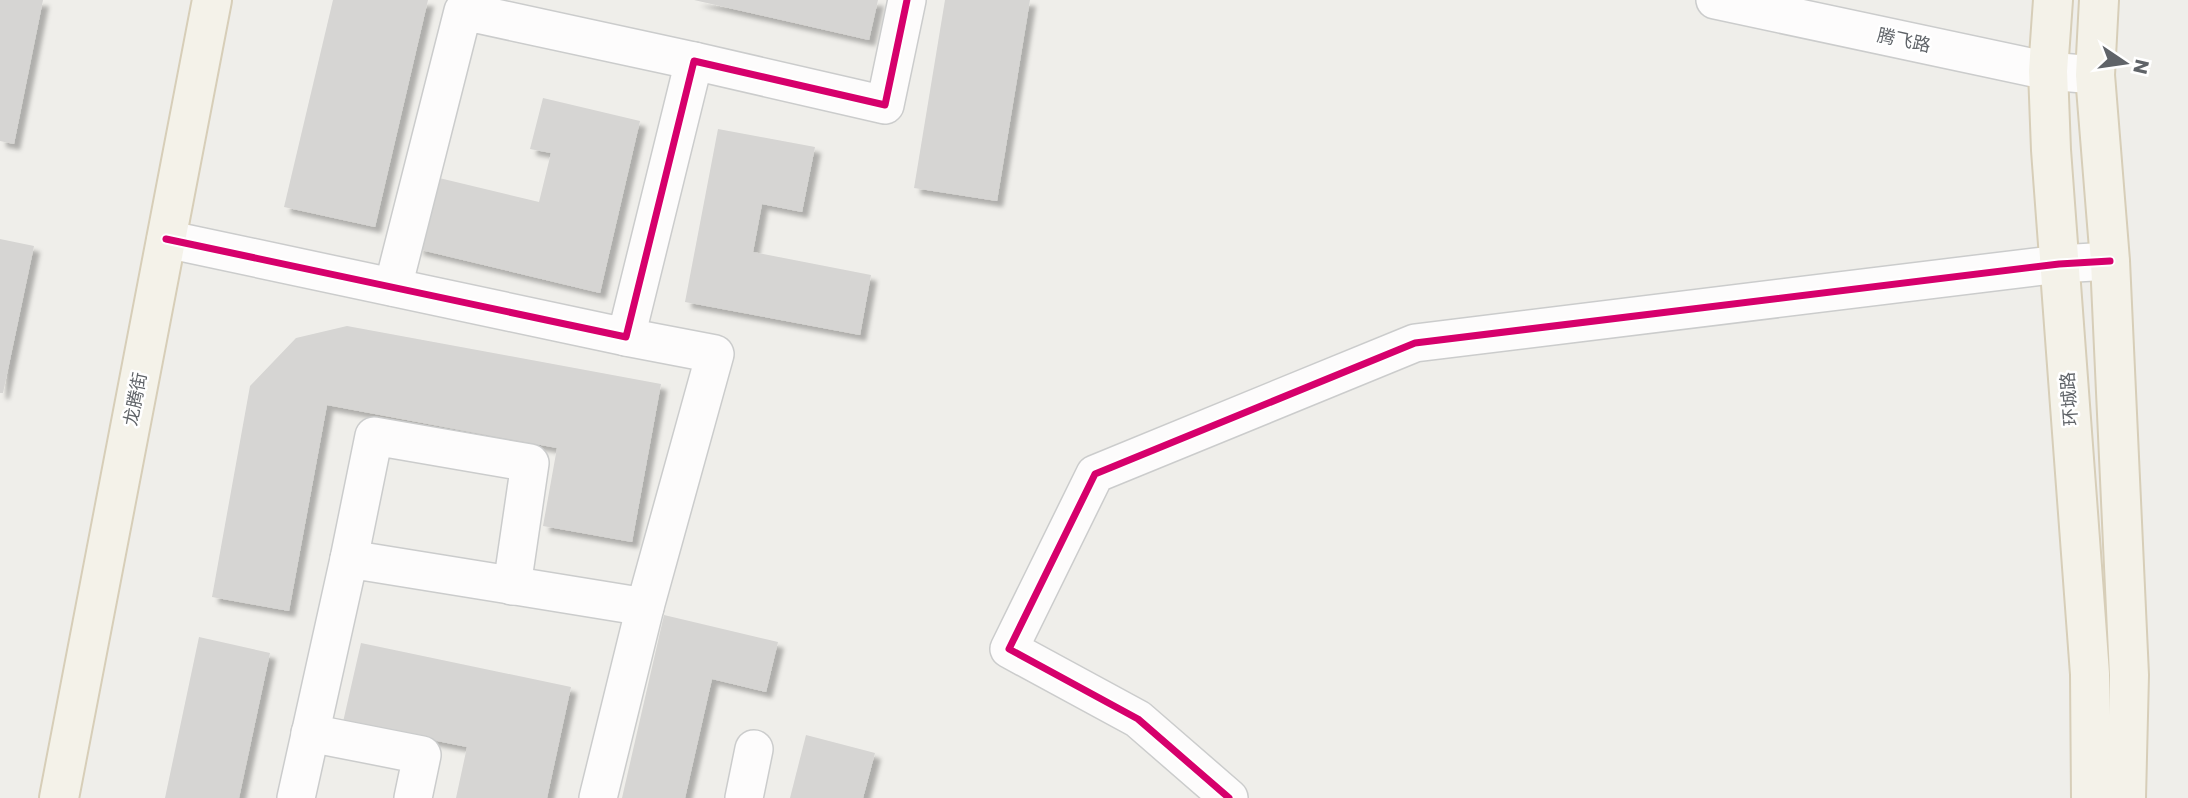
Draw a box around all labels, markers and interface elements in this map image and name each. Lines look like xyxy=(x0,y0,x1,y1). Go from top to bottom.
street label: 腾飞路 xyxy=(1875,22,1933,58)
north arrow xyxy=(2090,28,2160,98)
text: N xyxy=(2126,57,2156,77)
street label: 龙腾街 xyxy=(118,370,152,428)
street label: 环城路 xyxy=(2055,371,2083,427)

